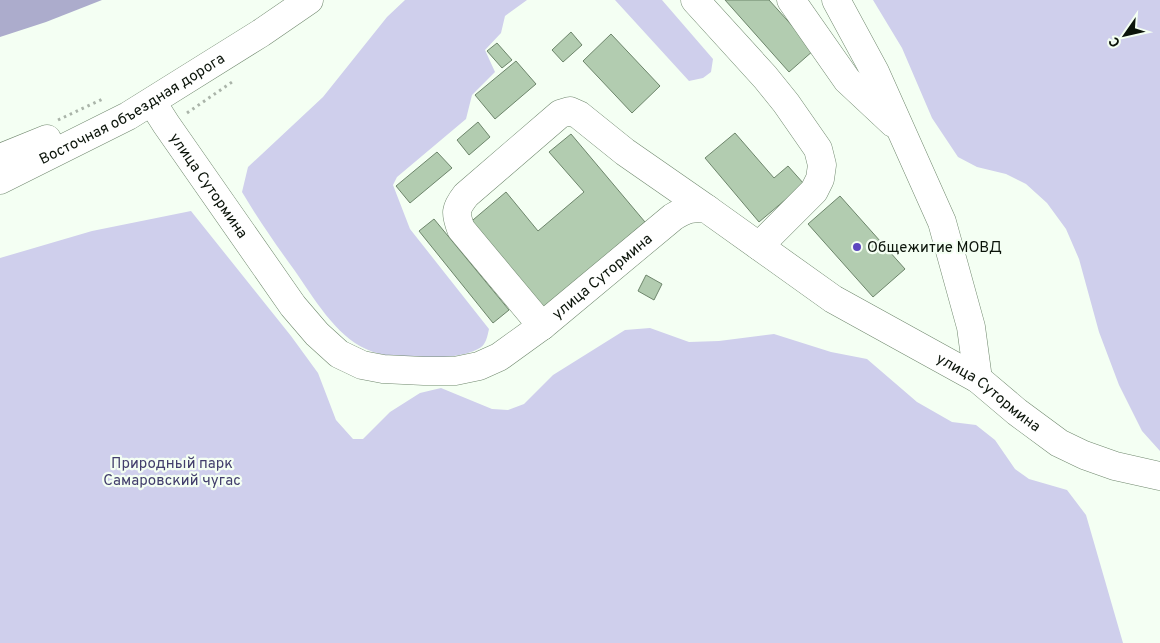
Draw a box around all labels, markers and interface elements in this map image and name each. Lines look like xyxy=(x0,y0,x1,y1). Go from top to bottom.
north arrow xyxy=(1100,10,1150,60)
text: С xyxy=(1106,33,1125,50)
street label: Восточная объездная дорога xyxy=(37,50,229,170)
street label: улица Сутормина xyxy=(164,130,251,243)
street label: улица Сутормина xyxy=(549,230,657,324)
place label: Общежитие МОВД xyxy=(867,239,1002,258)
marker: Общежитие МОВД xyxy=(851,241,863,253)
street label: улица Сутормина xyxy=(932,350,1044,437)
park label: Природный парк Самаровский чугас xyxy=(103,455,241,491)

